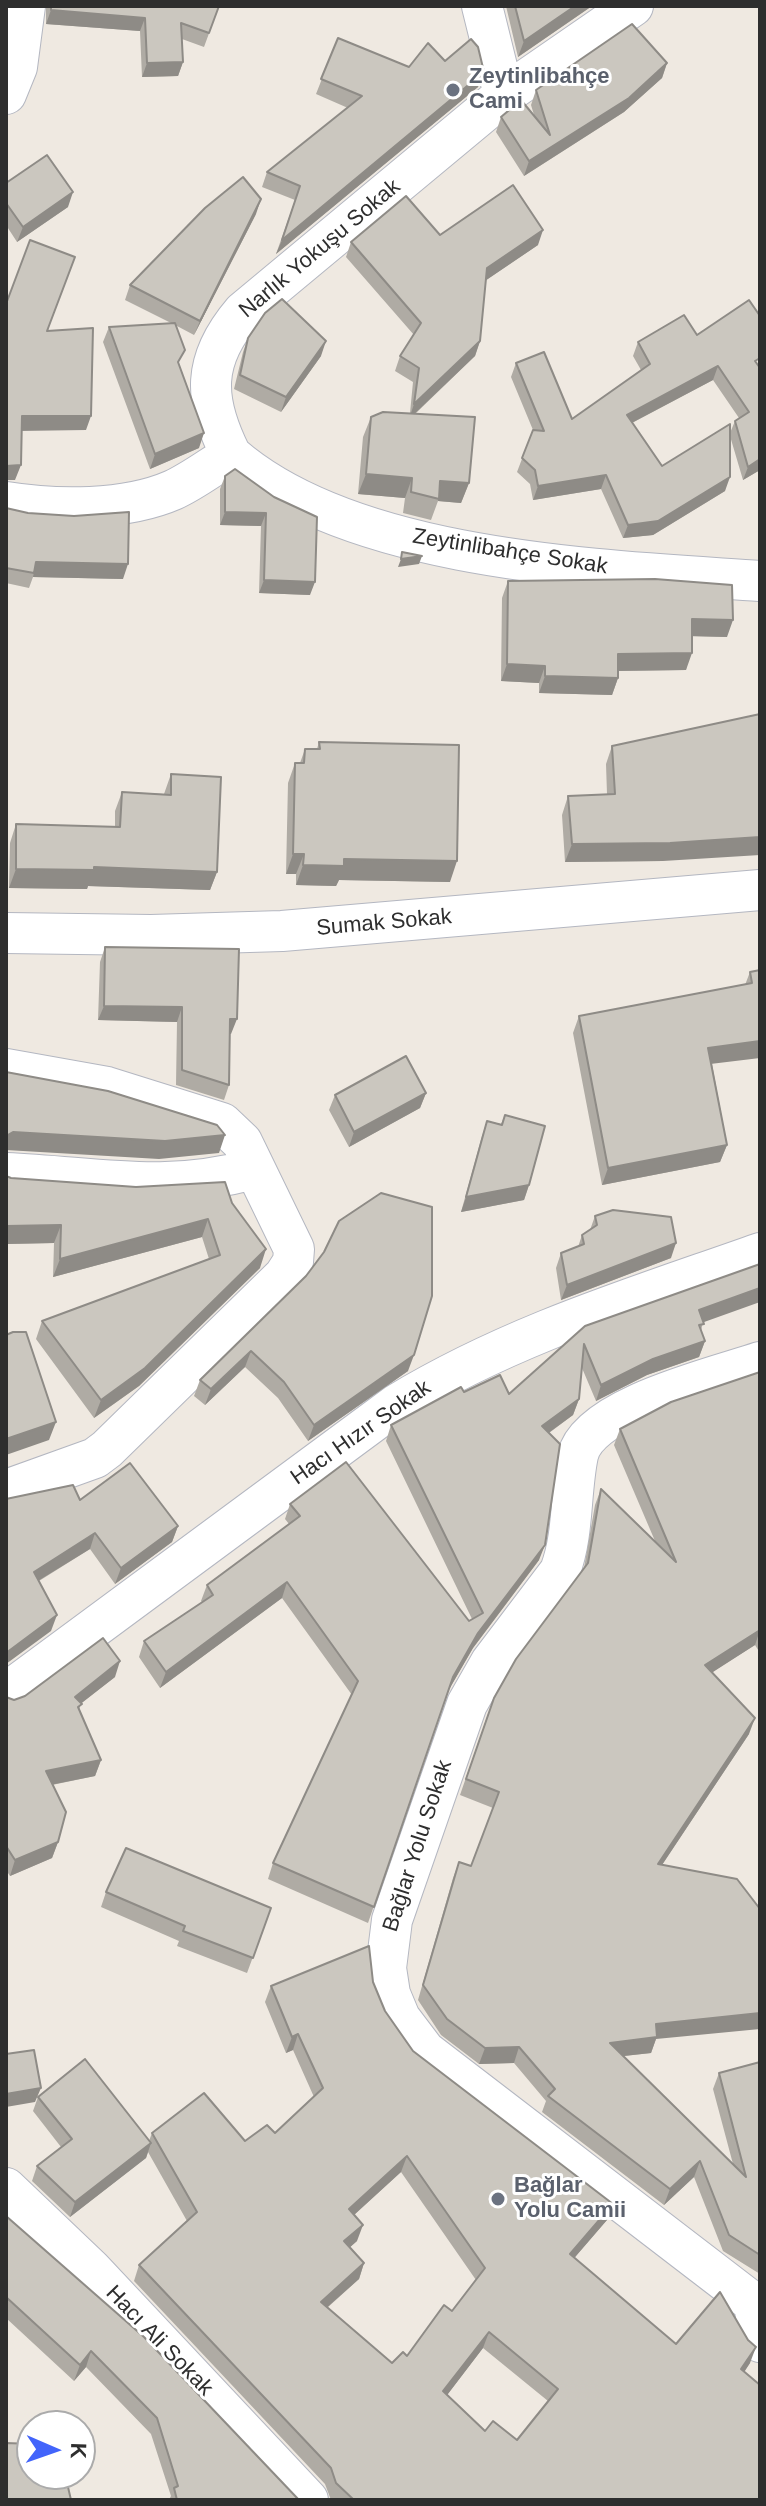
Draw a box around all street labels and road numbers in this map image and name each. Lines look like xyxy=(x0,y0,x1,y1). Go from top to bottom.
street label: Narlık Yokuşu Sokak xyxy=(234,174,406,324)
street label: Zeytinlibahçe Sokak xyxy=(411,524,609,580)
street label: Sumak Sokak xyxy=(315,904,453,942)
street label: Hacı Hızır Sokak xyxy=(286,1375,436,1491)
street label: Bağlar Yolu Sokak xyxy=(378,1757,458,1935)
street label: Hacı Ali Sokak xyxy=(100,2280,218,2402)

